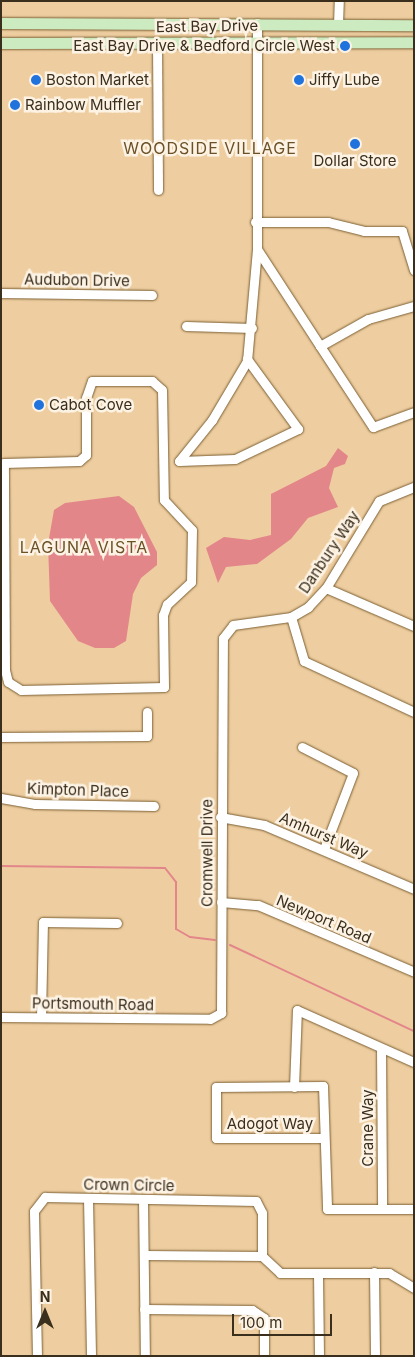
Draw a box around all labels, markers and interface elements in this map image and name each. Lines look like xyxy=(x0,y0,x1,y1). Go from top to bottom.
street label: East Bay Drive xyxy=(156,16,258,36)
place label: East Bay Drive & Bedford Circle West xyxy=(73,37,335,55)
marker: East Bay Drive & Bedford Circle West xyxy=(339,40,351,52)
place label: Boston Market xyxy=(46,71,149,89)
place label: Jiffy Lube xyxy=(309,71,380,89)
marker: Boston Market xyxy=(30,74,42,86)
marker: Jiffy Lube xyxy=(293,74,305,86)
place label: Rainbow Muffler xyxy=(25,96,141,114)
marker: Rainbow Muffler xyxy=(9,99,21,111)
district label: WOODSIDE VILLAGE xyxy=(121,138,299,158)
marker: Dollar Store xyxy=(349,138,361,150)
place label: Dollar Store xyxy=(314,152,396,170)
street label: Audubon Drive xyxy=(24,270,130,290)
place label: Cabot Cove xyxy=(49,396,132,414)
marker: Cabot Cove xyxy=(33,399,45,411)
street label: Danbury Way xyxy=(295,507,363,597)
district label: LAGUNA VISTA xyxy=(18,537,150,557)
street label: Kimpton Place xyxy=(27,779,129,801)
street label: Cromwell Drive xyxy=(198,799,216,907)
street label: Amhurst Way xyxy=(277,808,371,862)
street label: Newport Road xyxy=(274,891,374,947)
street label: Portsmouth Road xyxy=(32,994,154,1014)
street label: Crane Way xyxy=(359,1089,377,1167)
street label: Adogot Way xyxy=(227,1115,313,1133)
street label: Crown Circle xyxy=(83,1175,175,1195)
north arrow xyxy=(20,1287,70,1337)
text: N xyxy=(40,1288,50,1305)
scale bar xyxy=(235,1304,335,1336)
text: 100 m xyxy=(240,1313,282,1332)

